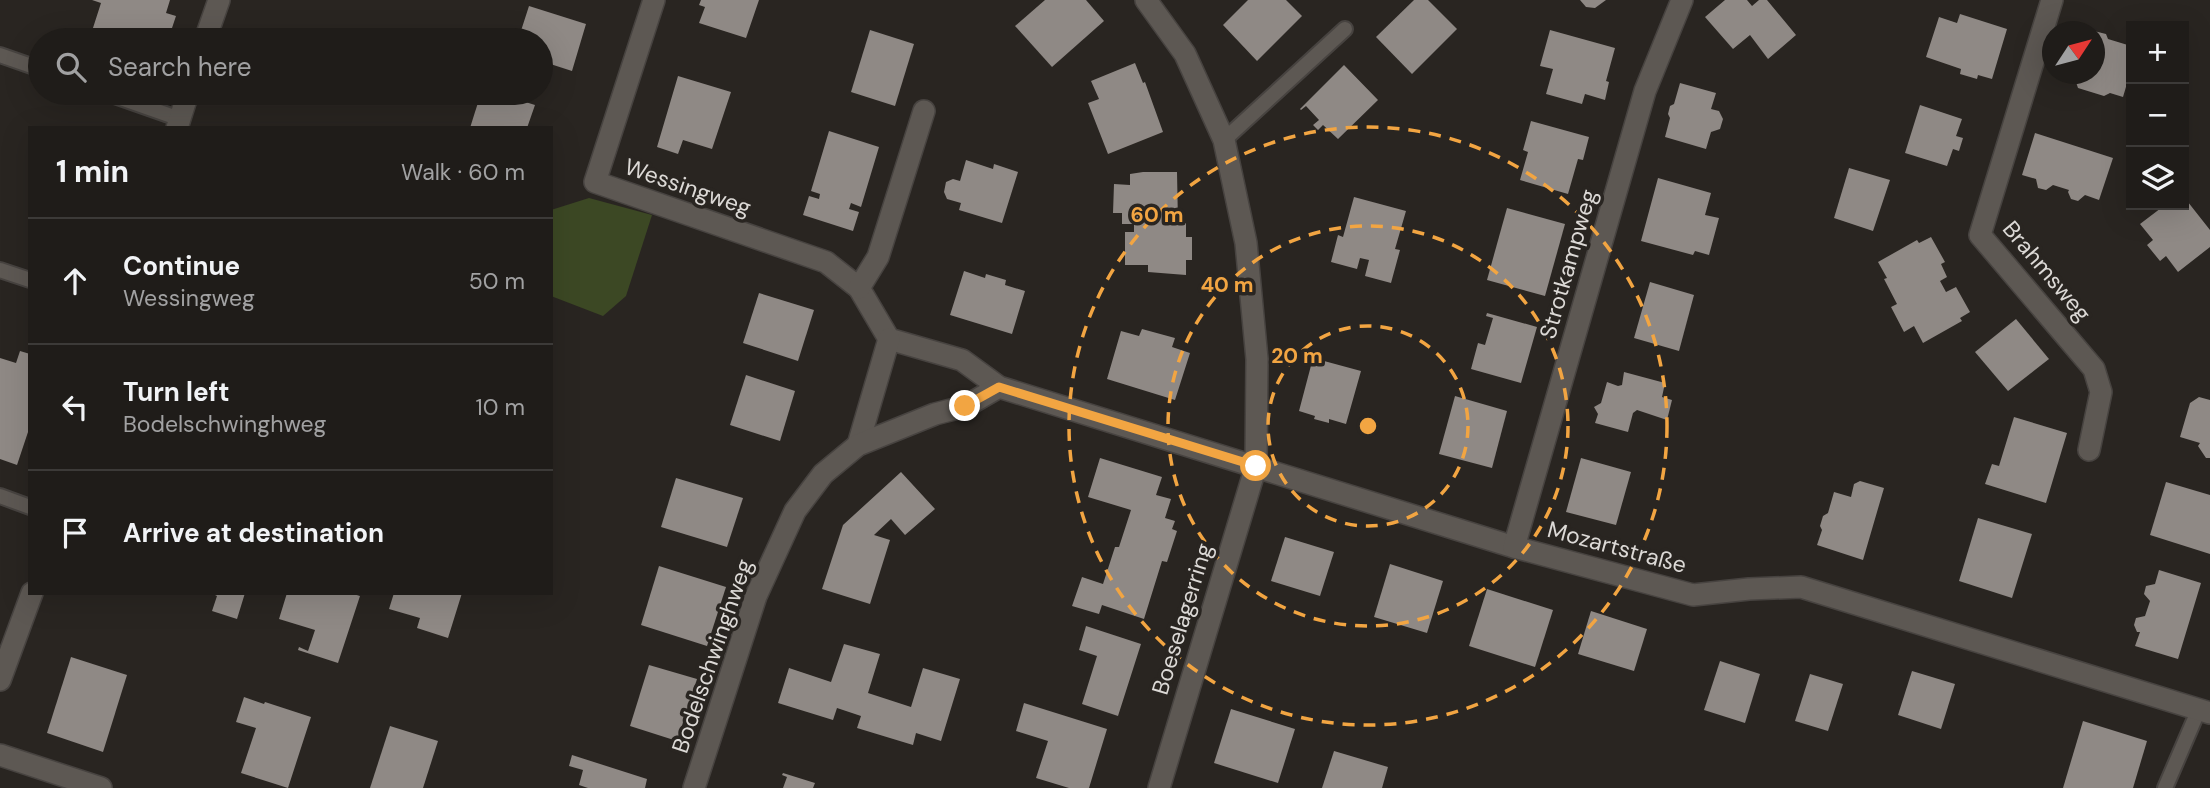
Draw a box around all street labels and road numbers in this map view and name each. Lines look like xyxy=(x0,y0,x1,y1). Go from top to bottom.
street label: Wessingweg xyxy=(621,151,755,223)
street label: Strotkampweg xyxy=(1532,186,1604,342)
street label: Brahmsweg xyxy=(1996,214,2098,328)
street label: Mozartstraße xyxy=(1544,514,1690,580)
street label: Boeselagerring xyxy=(1145,539,1219,698)
street label: Bodelschwinghweg xyxy=(665,555,759,757)

